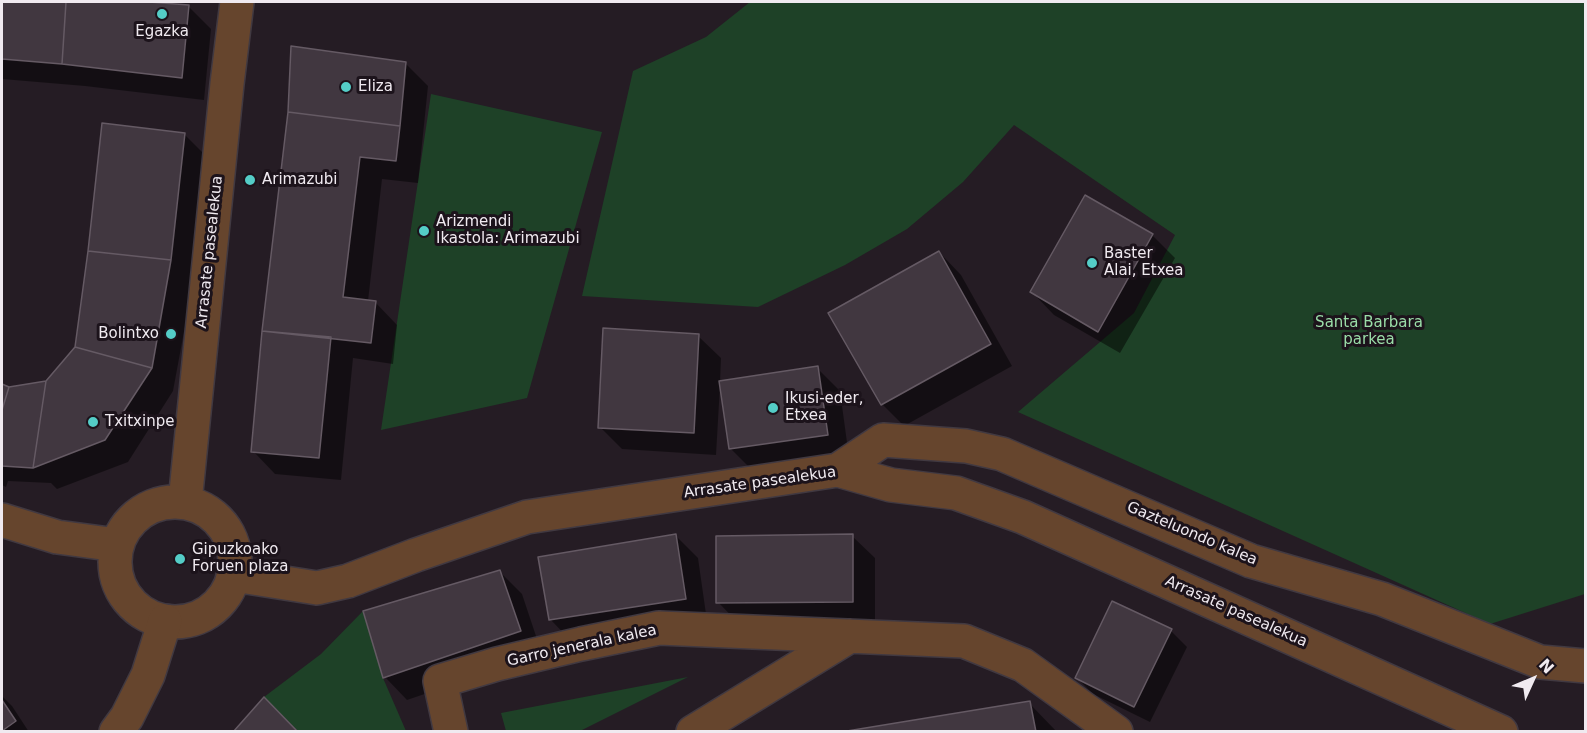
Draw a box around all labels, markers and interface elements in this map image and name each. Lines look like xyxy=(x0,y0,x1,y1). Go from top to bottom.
marker: Egazka xyxy=(155,7,169,21)
place label: Egazka xyxy=(135,23,189,41)
place label: Eliza xyxy=(358,78,393,96)
marker: Eliza xyxy=(339,80,353,94)
place label: Arimazubi xyxy=(262,171,337,189)
marker: Arimazubi xyxy=(243,173,257,187)
street label: Arrasate pasealekua xyxy=(193,175,227,329)
place label: Arizmendi Ikastola: Arimazubi xyxy=(436,213,580,248)
marker: Arizmendi Ikastola: Arimazubi xyxy=(417,224,431,238)
place label: Baster Alai, Etxea xyxy=(1104,245,1184,280)
marker: Baster Alai, Etxea xyxy=(1085,256,1099,270)
park label: Santa Barbara parkea xyxy=(1315,314,1423,349)
place label: Bolintxo xyxy=(98,325,159,343)
marker: Bolintxo xyxy=(164,327,178,341)
place label: Ikusi-eder, Etxea xyxy=(785,390,863,425)
marker: Ikusi-eder, Etxea xyxy=(766,401,780,415)
place label: Txitxinpe xyxy=(105,413,174,431)
marker: Txitxinpe xyxy=(86,415,100,429)
street label: Arrasate pasealekua xyxy=(683,463,837,503)
street label: Gazteluondo kalea xyxy=(1124,498,1260,570)
place label: Gipuzkoako Foruen plaza xyxy=(192,541,288,576)
marker: Gipuzkoako Foruen plaza xyxy=(173,552,187,566)
street label: Arrasate pasealekua xyxy=(1162,573,1310,651)
street label: Garro jenerala kalea xyxy=(506,621,658,671)
north arrow xyxy=(1503,649,1563,709)
text: N xyxy=(1535,655,1558,678)

